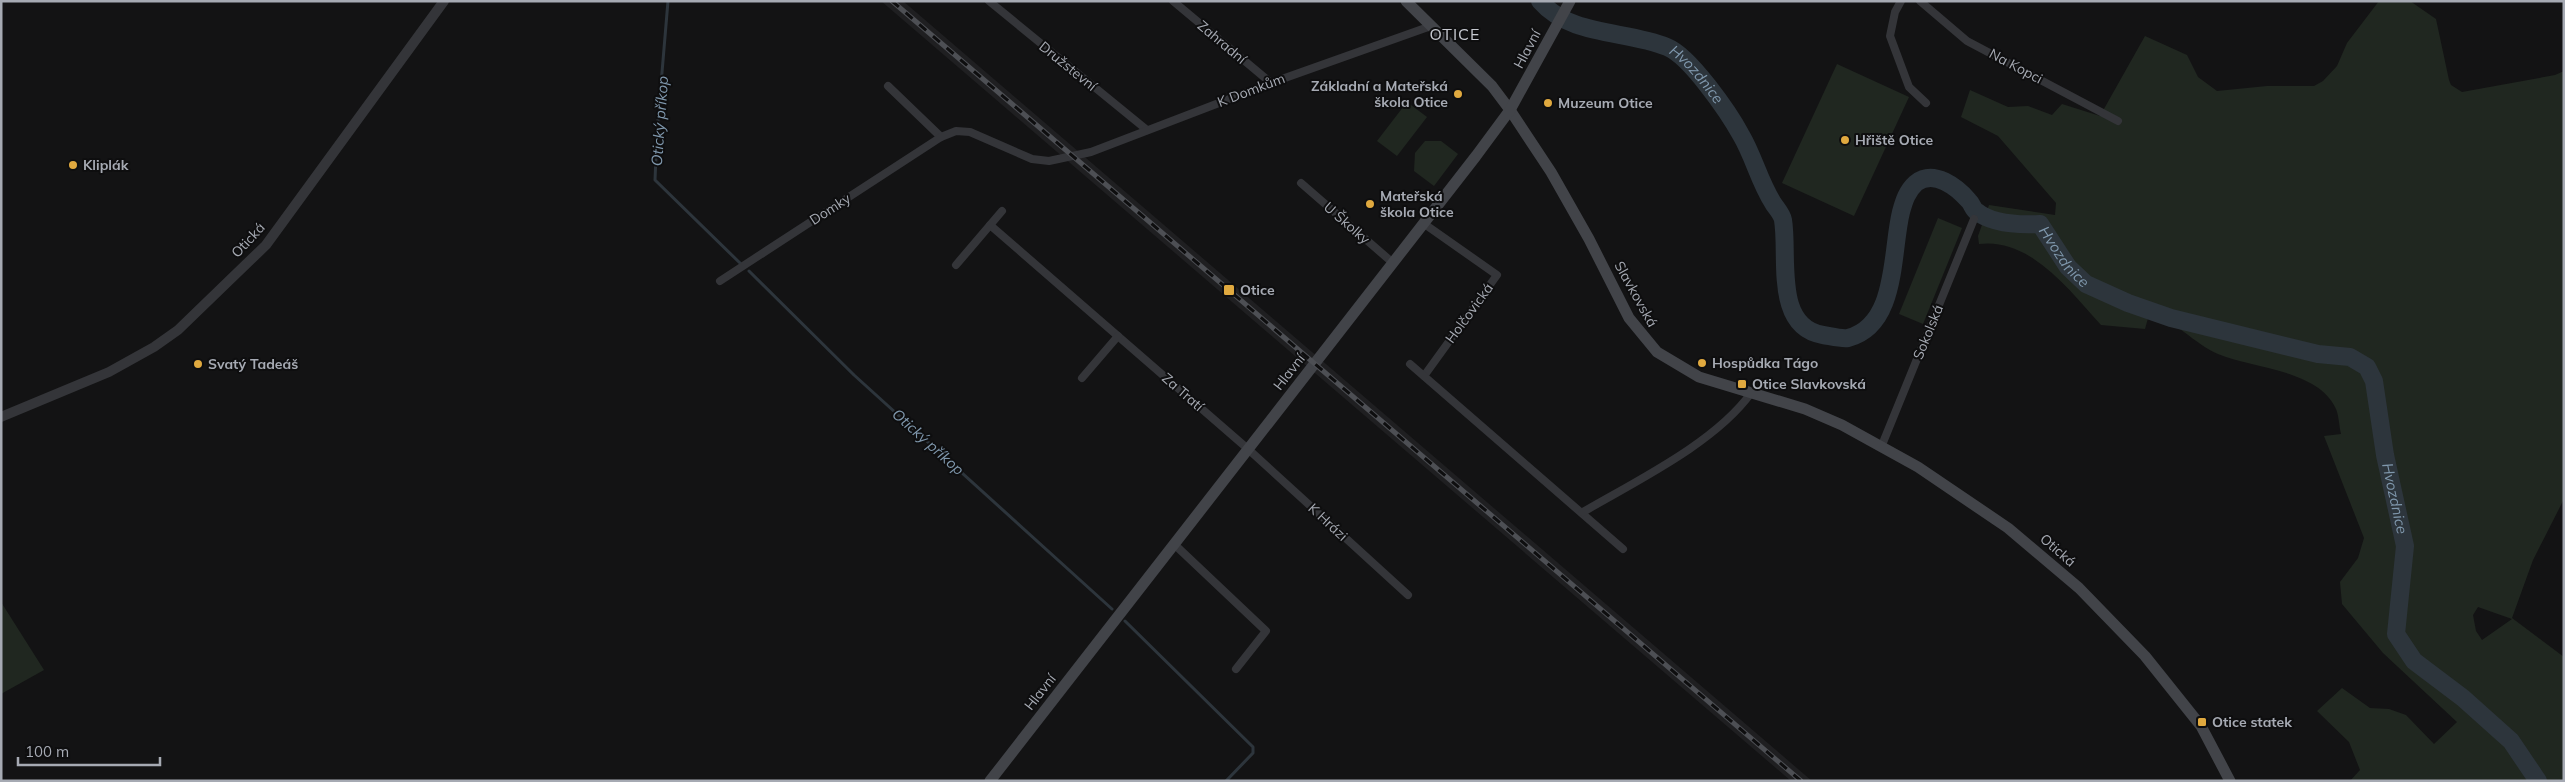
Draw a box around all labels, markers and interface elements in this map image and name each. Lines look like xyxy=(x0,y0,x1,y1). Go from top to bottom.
street label: Zahradní xyxy=(1194,16,1251,68)
district label: OTICE xyxy=(1430,24,1480,44)
street label: Hlavní xyxy=(1509,26,1545,71)
street label: Družstevní xyxy=(1036,37,1101,95)
water label: Hvozdnice xyxy=(1666,41,1728,107)
street label: Na Kopci xyxy=(1986,44,2046,88)
street label: K Domkům xyxy=(1215,69,1287,111)
water label: Otický příkop xyxy=(647,75,672,167)
place label: Základní a Mateřská škola Otice xyxy=(1311,77,1448,111)
marker: Základní a Mateřská škola Otice xyxy=(1452,88,1464,100)
place label: Muzeum Otice xyxy=(1558,94,1653,112)
marker: Muzeum Otice xyxy=(1542,97,1554,109)
place label: Hřiště Otice xyxy=(1855,131,1934,149)
marker: Hřiště Otice xyxy=(1839,134,1851,146)
place label: Kliplák xyxy=(83,156,129,174)
marker: Kliplák xyxy=(67,159,79,171)
place label: Mateřská škola Otice xyxy=(1380,187,1454,221)
street label: Domky xyxy=(806,189,854,229)
street label: U Školky xyxy=(1320,198,1374,248)
marker: Mateřská škola Otice xyxy=(1364,198,1376,210)
street label: Otická xyxy=(227,219,269,261)
water label: Hvozdnice xyxy=(2035,222,2094,291)
street label: Slavkovská xyxy=(1611,258,1661,330)
street label: Holčovická xyxy=(1441,279,1497,347)
place label: Otice xyxy=(1240,281,1275,299)
marker: Otice xyxy=(1222,283,1236,297)
street label: Sokolská xyxy=(1909,302,1947,362)
street label: Hlavní xyxy=(1269,350,1309,394)
place label: Hospůdka Tágo xyxy=(1712,354,1818,372)
place label: Svatý Tadeáš xyxy=(208,355,298,373)
marker: Hospůdka Tágo xyxy=(1696,357,1708,369)
marker: Svatý Tadeáš xyxy=(192,358,204,370)
street label: Za Tratí xyxy=(1158,369,1208,415)
place label: Otice Slavkovská xyxy=(1752,375,1866,393)
marker: Otice Slavkovská xyxy=(1736,378,1748,390)
water label: Otický příkop xyxy=(888,404,968,479)
water label: Hvozdnice xyxy=(2378,461,2412,536)
street label: K Hrázi xyxy=(1305,499,1351,545)
street label: Otická xyxy=(2036,530,2080,570)
street label: Hlavní xyxy=(1020,670,1060,714)
place label: Otice statek xyxy=(2212,713,2292,731)
marker: Otice statek xyxy=(2196,716,2208,728)
scale bar xyxy=(18,734,160,766)
text: 100 m xyxy=(25,742,69,761)

